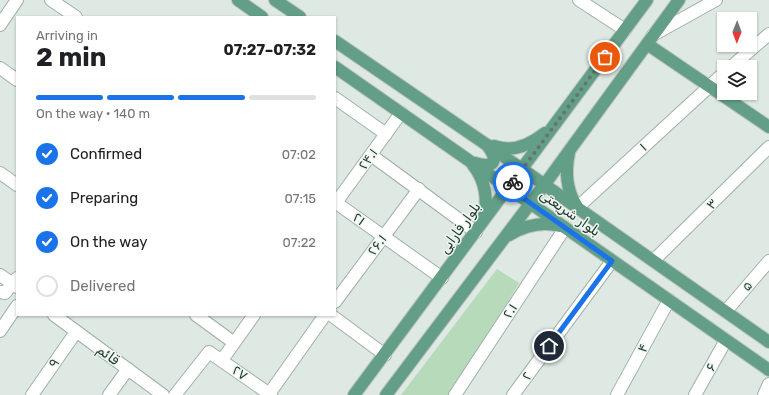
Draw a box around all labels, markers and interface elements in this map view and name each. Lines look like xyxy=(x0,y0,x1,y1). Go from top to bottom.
north arrow xyxy=(717,12,757,52)
map controls xyxy=(717,12,757,100)
text: Arriving in xyxy=(36,28,98,43)
pin xyxy=(588,40,622,74)
text: 07:27–07:32 xyxy=(224,41,316,59)
text: 2 min xyxy=(36,42,106,73)
icon: bag xyxy=(594,46,616,68)
button: layers xyxy=(717,60,757,100)
text: On the way · 140 m xyxy=(36,106,150,121)
street label: ۱ xyxy=(636,139,650,155)
icon: check xyxy=(36,143,58,165)
text: Confirmed xyxy=(70,145,142,163)
street label: ۲۴.۱ xyxy=(354,145,382,173)
text: 07:02 xyxy=(282,147,316,162)
courier xyxy=(493,162,533,202)
icon: bike xyxy=(502,171,524,193)
street label: بلوار شریعتی xyxy=(536,186,604,240)
icon: check xyxy=(36,187,58,209)
text: Preparing xyxy=(70,189,138,207)
text: 07:15 xyxy=(284,191,316,206)
street label: ۳ xyxy=(703,195,721,213)
street label: بلوار فارابی xyxy=(436,199,484,257)
street label: ۲۱ xyxy=(349,209,369,229)
icon: check xyxy=(36,231,58,253)
street label: ۲۶.۱ xyxy=(364,231,390,259)
text: On the way xyxy=(70,233,148,251)
text: 07:22 xyxy=(282,235,316,250)
text: Delivered xyxy=(70,277,135,295)
street label: ۵ xyxy=(738,277,756,295)
street label: ۲.۱ xyxy=(499,300,521,322)
pin xyxy=(532,329,566,363)
icon: home xyxy=(538,335,560,357)
street label: ۴ xyxy=(634,340,652,356)
street label: قائم xyxy=(93,341,123,369)
street label: ۹ xyxy=(45,355,63,371)
street label: ۶ xyxy=(702,360,720,374)
street label: ۲۷ xyxy=(229,362,251,384)
street label: ۲ xyxy=(518,368,536,384)

